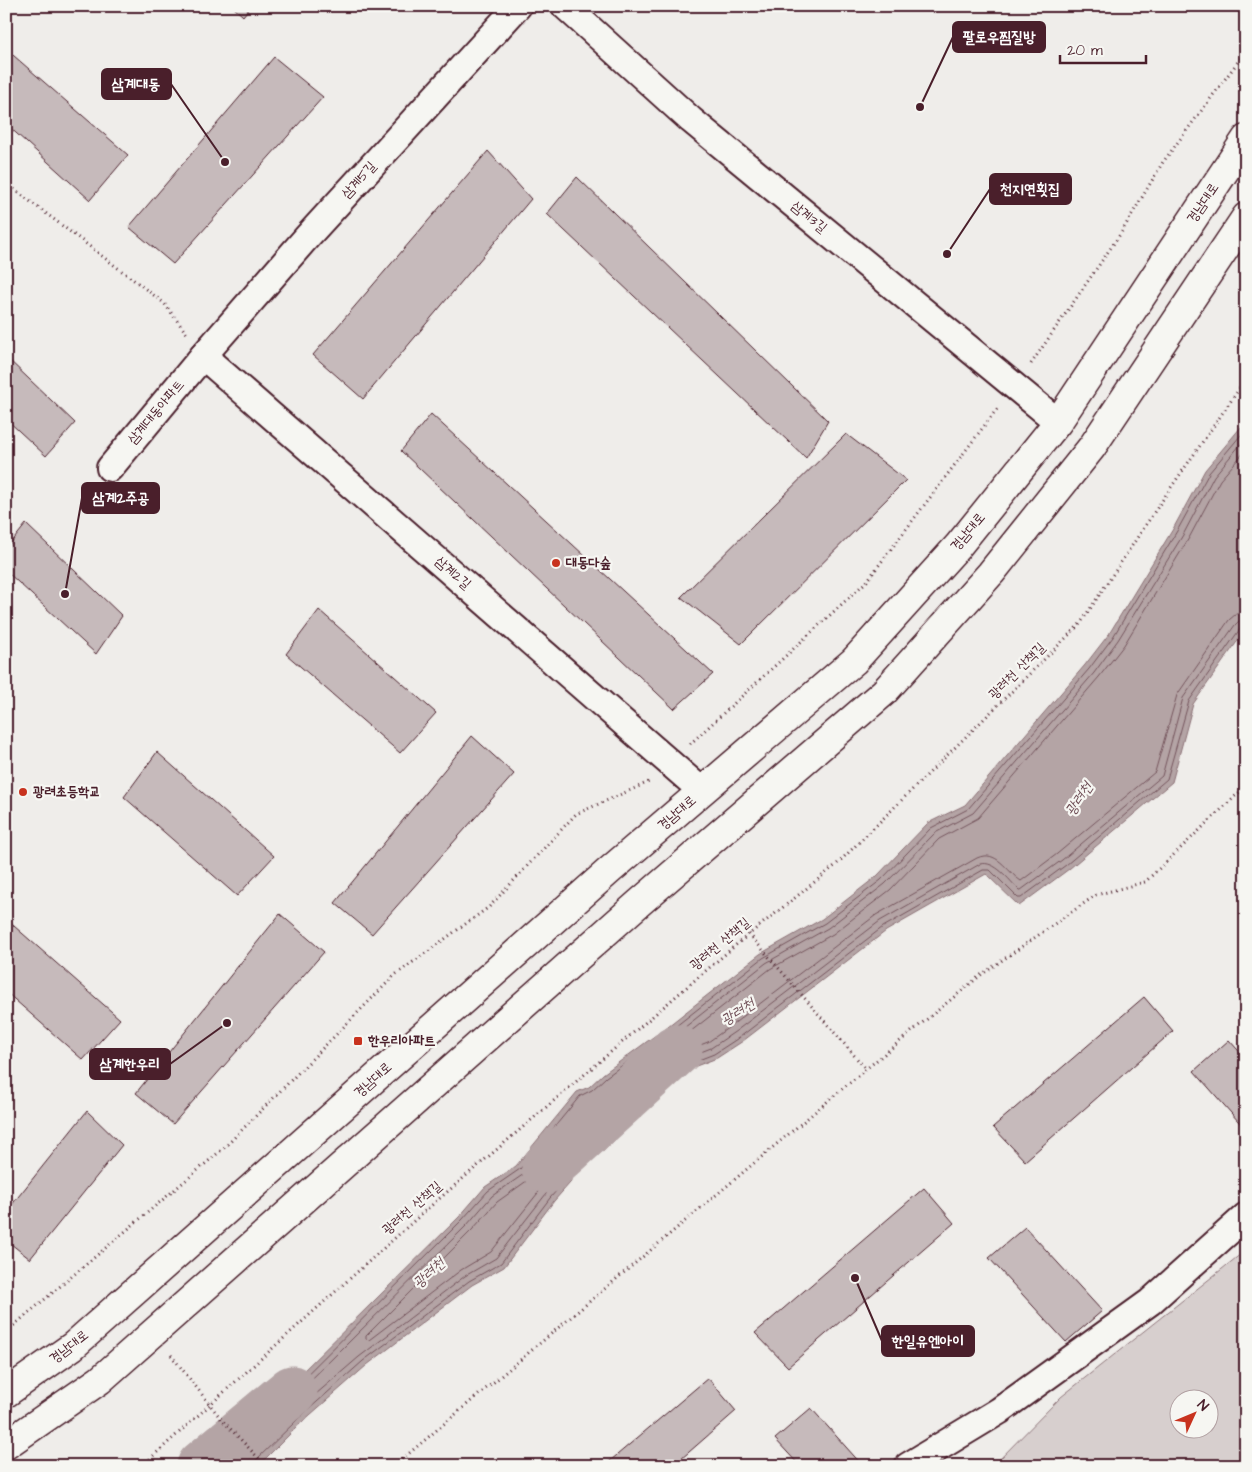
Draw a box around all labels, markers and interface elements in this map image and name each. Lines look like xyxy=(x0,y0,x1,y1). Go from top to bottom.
callout: 팔로우찜질방 xyxy=(953,22,1045,52)
text: 팔로우찜질방 xyxy=(963,27,1036,48)
scale bar xyxy=(1060,32,1146,64)
text: 20 m xyxy=(1067,40,1103,61)
callout: 삼계대동 xyxy=(102,69,171,99)
text: 삼계대동 xyxy=(111,74,160,95)
street label: 삼계5길 xyxy=(337,157,382,203)
callout: 천지연횟집 xyxy=(990,174,1071,204)
text: 천지연횟집 xyxy=(1000,179,1060,200)
street label: 경남대로 xyxy=(1182,179,1224,227)
street label: 삼계3길 xyxy=(787,196,832,238)
street label: 삼계대동아파트 xyxy=(123,375,189,449)
callout: 삼계2주공 xyxy=(82,483,159,513)
text: 삼계2주공 xyxy=(92,488,149,509)
street label: 경남대로 xyxy=(946,508,990,556)
street label: 삼계2길 xyxy=(431,552,476,595)
place label: 대동다숲 xyxy=(565,553,611,573)
marker: 대동다숲 xyxy=(550,557,562,569)
street label: 광려천 산책길 xyxy=(984,638,1050,704)
water label: 광려천 xyxy=(1060,777,1099,820)
place label: 광려초등학교 xyxy=(33,782,101,802)
marker: 광려초등학교 xyxy=(17,786,29,798)
street label: 경남대로 xyxy=(653,791,701,835)
street label: 광려천 산책길 xyxy=(686,912,755,975)
water label: 광려천 xyxy=(717,992,761,1031)
place label: 한우리아파트 xyxy=(367,1031,436,1051)
marker: 한우리아파트 xyxy=(352,1035,364,1047)
callout: 삼계한우리 xyxy=(90,1049,170,1079)
text: 삼계한우리 xyxy=(99,1054,160,1075)
street label: 경남대로 xyxy=(350,1057,396,1103)
street label: 광려천 산책길 xyxy=(378,1176,447,1240)
water label: 광려천 xyxy=(409,1252,451,1293)
street label: 경남대로 xyxy=(45,1325,93,1369)
callout: 한일유엔아이 xyxy=(882,1326,974,1356)
text: 한일유엔아이 xyxy=(891,1331,964,1352)
north arrow xyxy=(1170,1390,1220,1440)
text: N xyxy=(1192,1396,1213,1416)

